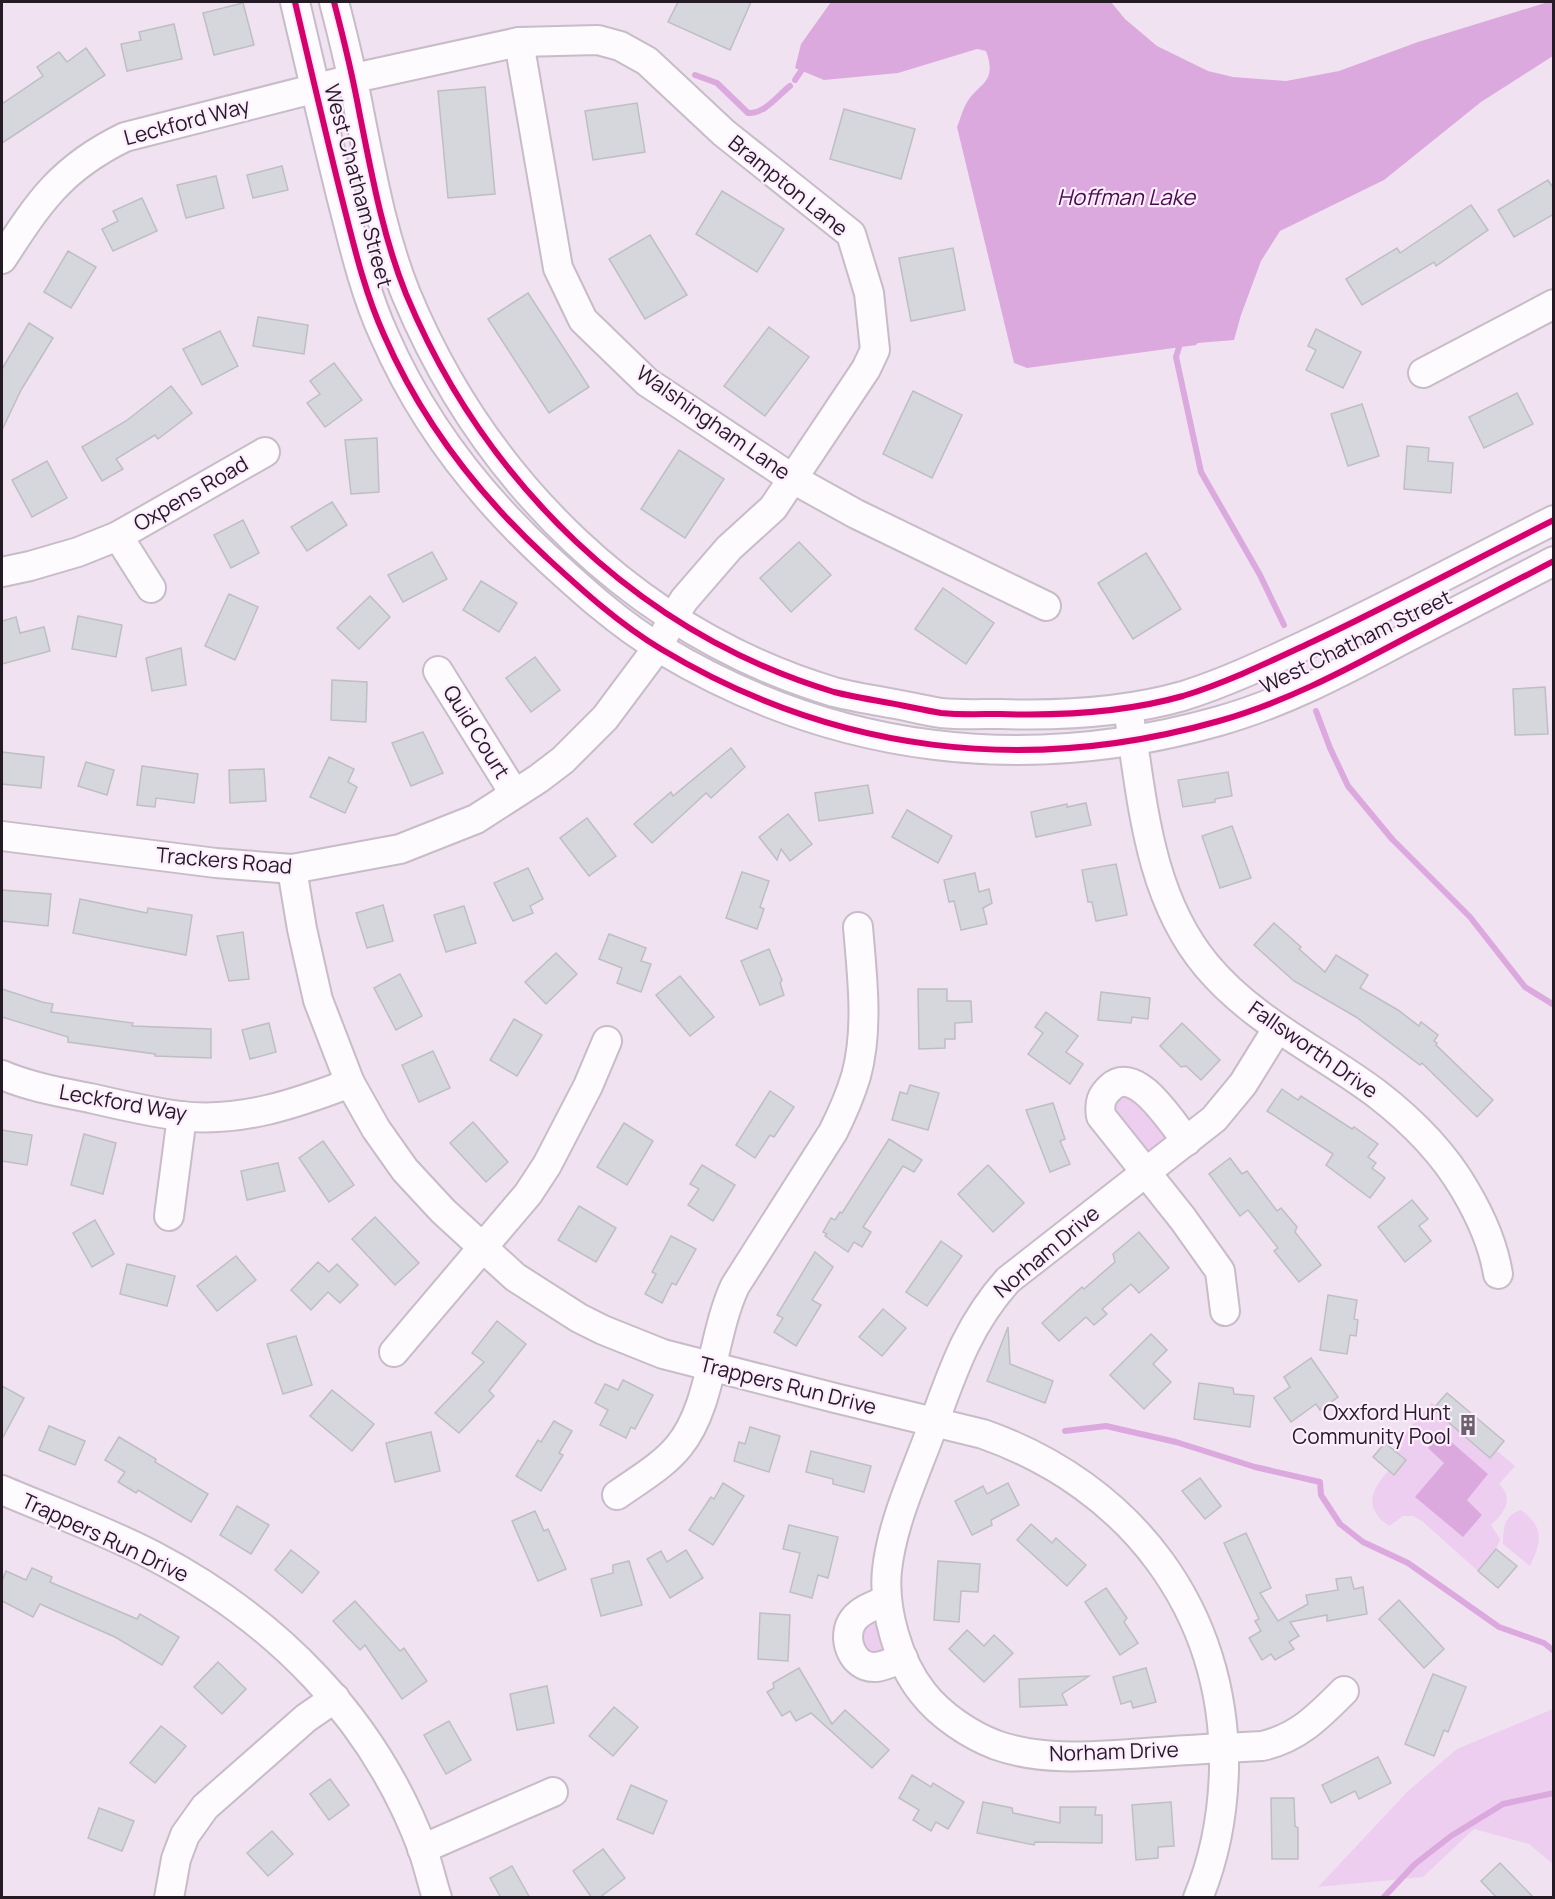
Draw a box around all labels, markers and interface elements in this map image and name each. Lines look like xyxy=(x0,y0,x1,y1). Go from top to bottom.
street label: West Chatham Street xyxy=(318,81,400,291)
street label: Leckford Way xyxy=(121,91,253,151)
street label: Brampton Lane xyxy=(723,128,854,242)
water label: Hoffman Lake xyxy=(1057,182,1196,212)
street label: Walshingham Lane xyxy=(631,359,796,486)
street label: Oxpens Road xyxy=(128,449,253,537)
street label: West Chatham Street xyxy=(1255,583,1456,700)
street label: Quid Court xyxy=(437,679,517,783)
street label: Trackers Road xyxy=(155,840,293,880)
street label: Fallsworth Drive xyxy=(1243,994,1384,1104)
street label: Leckford Way xyxy=(57,1077,189,1127)
street label: Norham Drive xyxy=(988,1199,1105,1304)
street label: Trappers Run Drive xyxy=(697,1350,880,1421)
place label: Oxxford Hunt Community Pool xyxy=(1292,1398,1451,1450)
building icon: Oxxford Hunt Community Pool xyxy=(1456,1413,1480,1437)
street label: Trappers Run Drive xyxy=(17,1486,193,1588)
street label: Norham Drive xyxy=(1049,1735,1179,1767)

